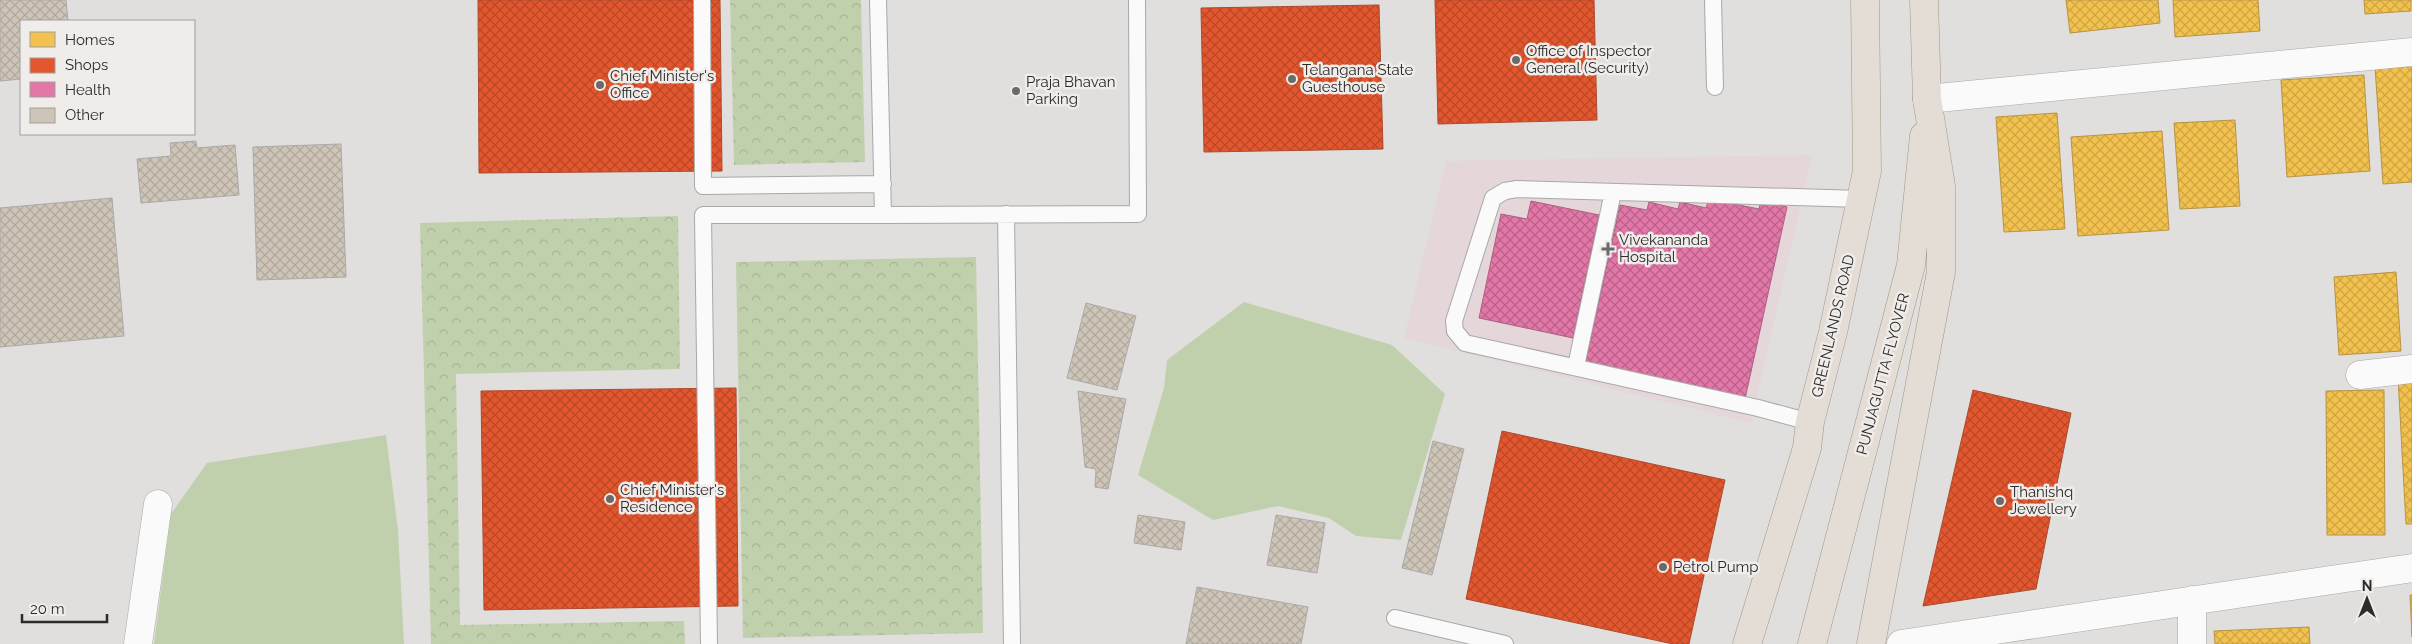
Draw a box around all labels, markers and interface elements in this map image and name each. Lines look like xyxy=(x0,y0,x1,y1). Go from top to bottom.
legend xyxy=(20,20,195,135)
text: Homes xyxy=(65,31,115,49)
place label: Office of Inspector General (Security) xyxy=(1526,42,1652,77)
marker: Office of Inspector General (Security) xyxy=(1510,54,1522,66)
text: Shops xyxy=(65,56,108,74)
place label: Telangana State Guesthouse xyxy=(1302,61,1413,96)
place label: Chief Minister's Office xyxy=(610,67,714,102)
place label: Praja Bhavan Parking xyxy=(1026,73,1116,108)
marker: Telangana State Guesthouse xyxy=(1286,73,1298,85)
marker: Chief Minister's Office xyxy=(594,79,606,91)
text: Health xyxy=(65,81,111,99)
marker: Praja Bhavan Parking xyxy=(1010,85,1022,97)
text: Other xyxy=(65,106,105,124)
place label: Vivekananda Hospital xyxy=(1619,231,1708,266)
marker: Vivekananda Hospital xyxy=(1601,242,1615,256)
street label: GREENLANDS ROAD xyxy=(1808,253,1858,399)
street label: PUNJAGUTTA FLYOVER xyxy=(1853,291,1913,457)
place label: Chief Minister's Residence xyxy=(620,481,724,516)
place label: Thanishq Jewellery xyxy=(2010,483,2077,518)
marker: Chief Minister's Residence xyxy=(604,493,616,505)
marker: Thanishq Jewellery xyxy=(1994,495,2006,507)
place label: Petrol Pump xyxy=(1673,558,1759,576)
marker: Petrol Pump xyxy=(1657,561,1669,573)
north arrow xyxy=(2342,574,2392,624)
text: N xyxy=(2362,578,2372,594)
scale bar xyxy=(22,592,108,624)
text: 20 m xyxy=(30,600,65,618)

